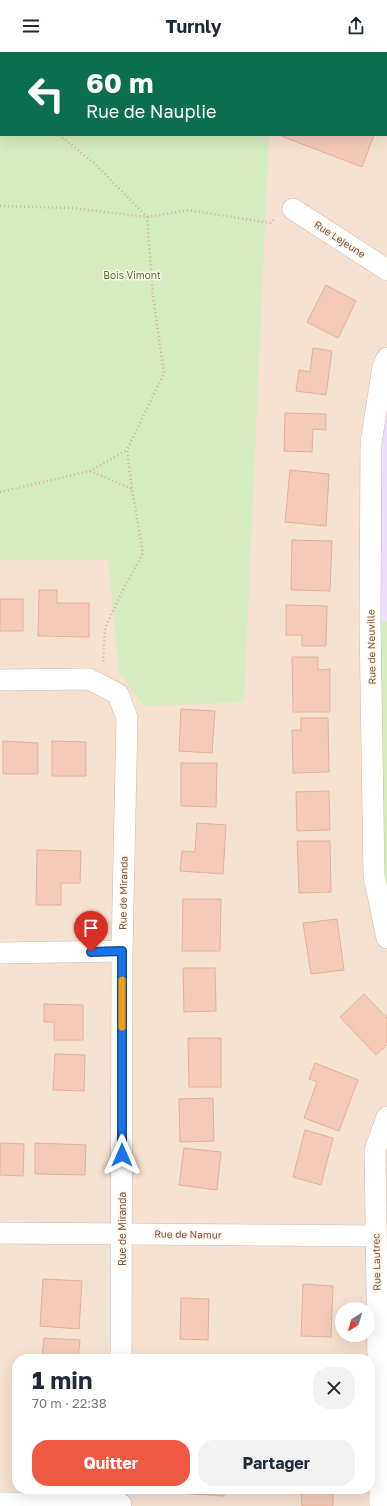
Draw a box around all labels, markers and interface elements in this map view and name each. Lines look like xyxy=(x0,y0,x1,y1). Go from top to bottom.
icon: menu xyxy=(20,15,42,37)
text: Turnly xyxy=(165,15,222,37)
icon: share xyxy=(345,15,367,37)
text: 60 m xyxy=(86,66,153,99)
icon: left xyxy=(20,68,72,120)
text: Rue de Nauplie xyxy=(86,100,217,122)
street label: Rue Lejeune xyxy=(312,218,368,260)
park label: Bois Vimont xyxy=(103,269,161,281)
street label: Rue de Neuville xyxy=(364,609,378,685)
street label: Rue de Miranda xyxy=(116,856,130,930)
pin xyxy=(74,911,108,952)
icon: arrive xyxy=(80,917,102,939)
position arrow xyxy=(101,1134,143,1176)
street label: Rue de Miranda xyxy=(116,1192,128,1266)
street label: Rue de Namur xyxy=(154,1227,222,1241)
street label: Rue Lautrec xyxy=(369,1233,383,1291)
north arrow xyxy=(335,1302,375,1342)
map controls xyxy=(335,1302,375,1342)
text: 1 min xyxy=(32,1365,92,1394)
button: close xyxy=(313,1367,355,1409)
text: 70 m · 22:38 xyxy=(32,1395,107,1411)
button: Quitter xyxy=(32,1440,190,1486)
button: Partager xyxy=(198,1440,355,1486)

